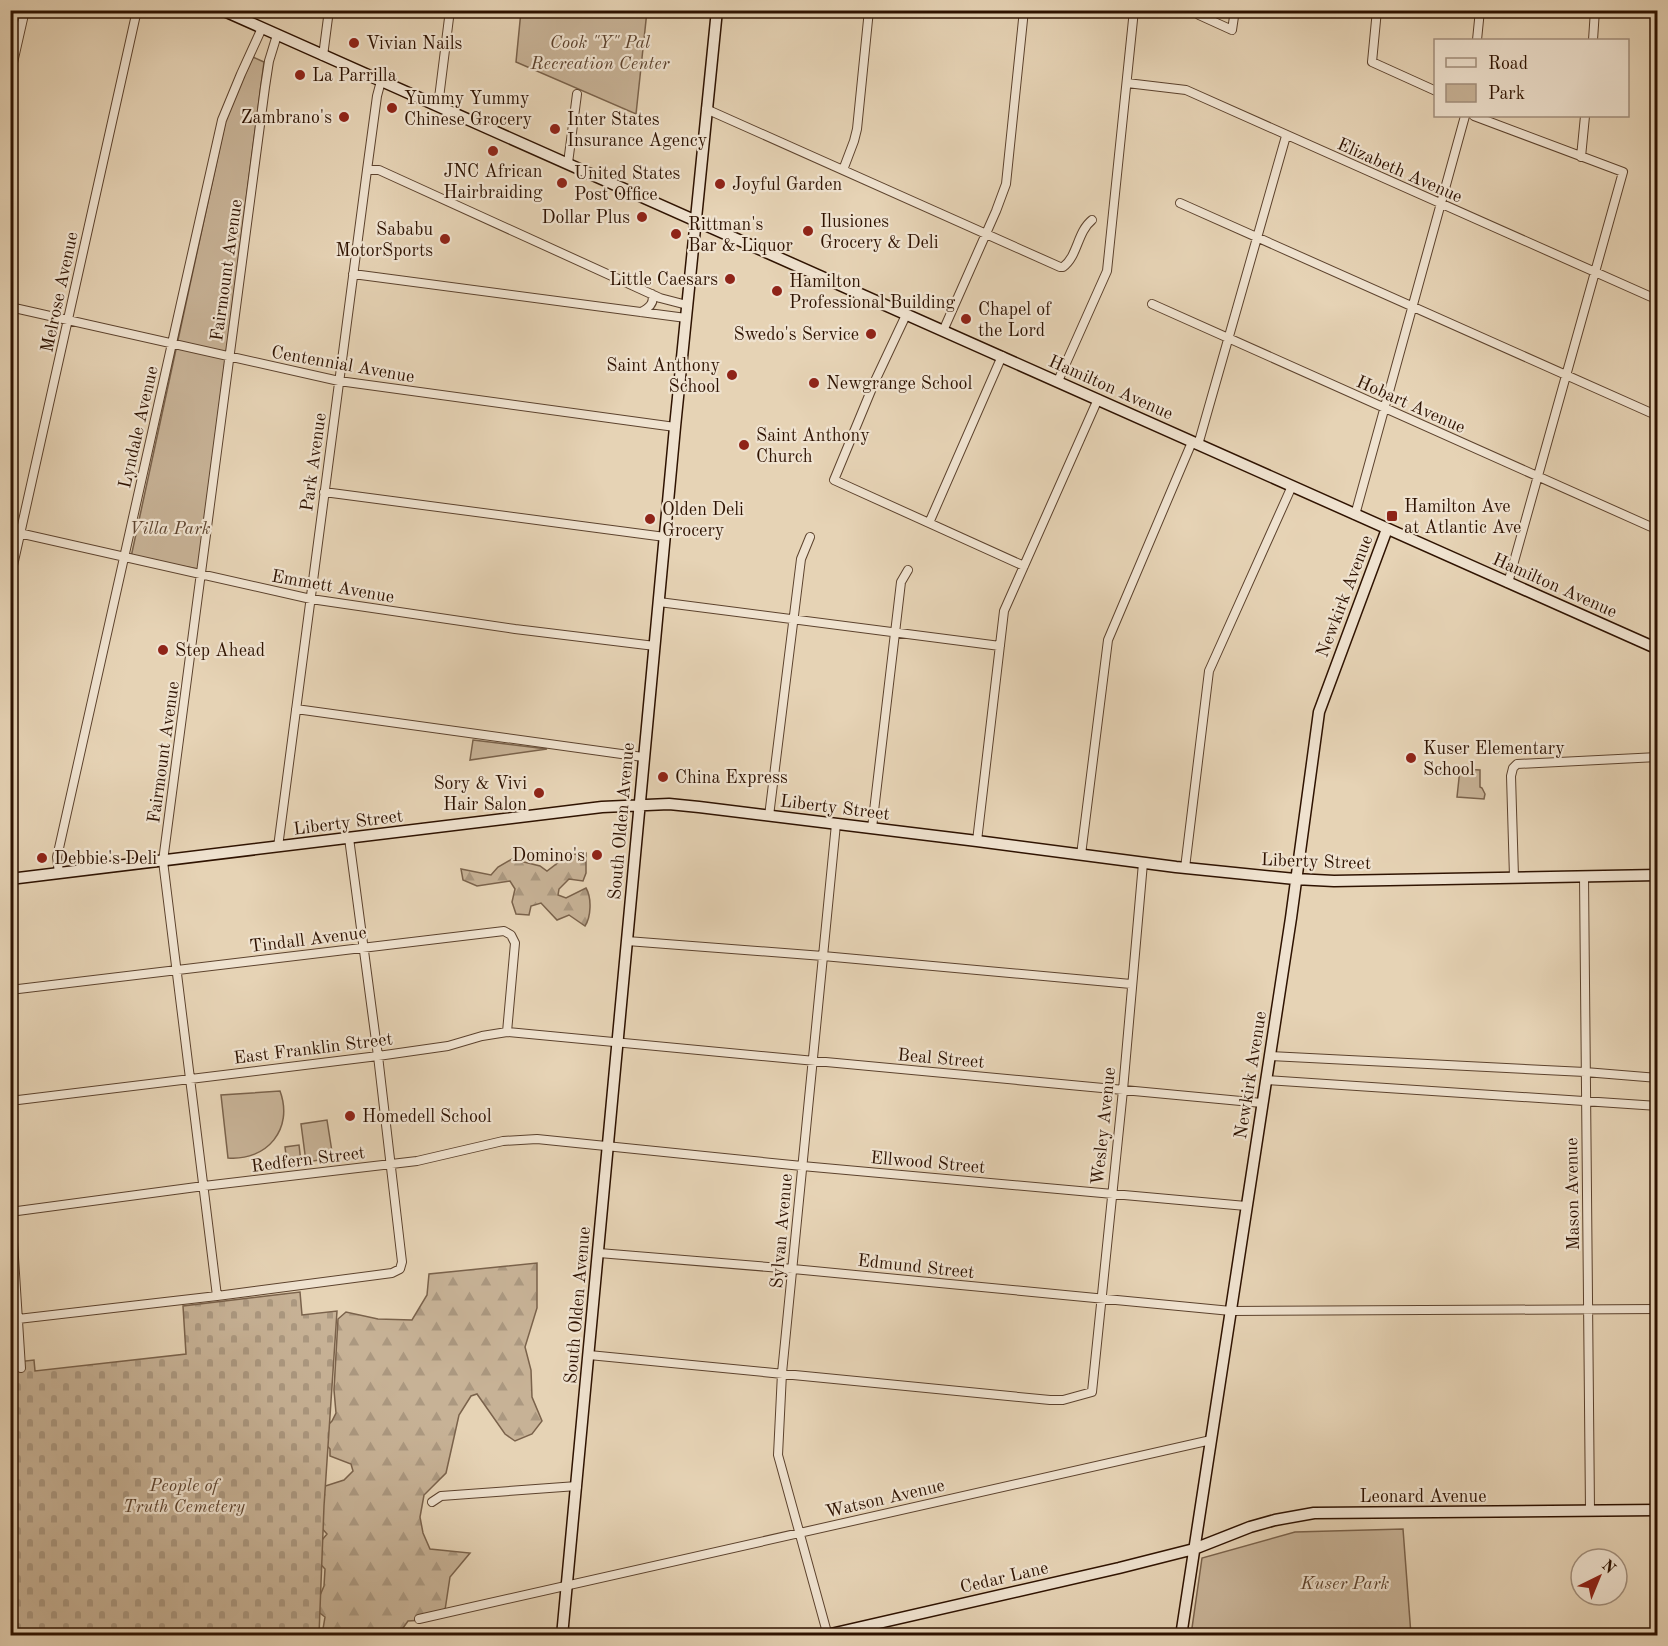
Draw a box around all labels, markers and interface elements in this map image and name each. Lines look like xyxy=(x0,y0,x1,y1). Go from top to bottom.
park label: Cook "Y" Pal Recreation Center xyxy=(530,34,671,73)
place label: Vivian Nails xyxy=(366,35,462,53)
marker: Vivian Nails xyxy=(347,36,361,50)
legend xyxy=(1434,39,1629,117)
text: Road xyxy=(1488,55,1528,73)
place label: La Parrilla xyxy=(312,67,397,85)
marker: La Parrilla xyxy=(293,68,307,82)
text: Park xyxy=(1488,85,1525,103)
place label: Yummy Yummy Chinese Grocery xyxy=(404,90,533,129)
marker: Yummy Yummy Chinese Grocery xyxy=(385,101,399,115)
place label: Zambrano's xyxy=(241,109,332,127)
marker: Zambrano's xyxy=(337,110,351,124)
place label: Inter States Insurance Agency xyxy=(567,111,708,150)
marker: Inter States Insurance Agency xyxy=(548,122,562,136)
street label: Elizabeth Avenue xyxy=(1334,135,1465,207)
marker: JNC African Hairbraiding xyxy=(486,144,500,158)
place label: JNC African Hairbraiding xyxy=(443,163,543,202)
place label: United States Post Office xyxy=(574,165,681,204)
marker: United States Post Office xyxy=(555,176,569,190)
place label: Joyful Garden xyxy=(732,176,843,194)
marker: Joyful Garden xyxy=(713,177,727,191)
street label: Fairmount Avenue xyxy=(208,198,246,342)
place label: Dollar Plus xyxy=(541,209,630,227)
marker: Dollar Plus xyxy=(635,210,649,224)
place label: Ilusiones Grocery & Deli xyxy=(820,213,939,252)
place label: Rittman's Bar & Liquor xyxy=(688,216,793,255)
place label: Sababu MotorSports xyxy=(335,221,433,260)
marker: Ilusiones Grocery & Deli xyxy=(801,224,815,238)
marker: Rittman's Bar & Liquor xyxy=(669,227,683,241)
street label: Melrose Avenue xyxy=(38,230,82,354)
marker: Sababu MotorSports xyxy=(438,232,452,246)
place label: Little Caesars xyxy=(609,271,718,289)
marker: Little Caesars xyxy=(723,272,737,286)
place label: Hamilton Professional Building xyxy=(789,273,955,312)
marker: Hamilton Professional Building xyxy=(770,284,784,298)
place label: Chapel of the Lord xyxy=(978,301,1052,340)
marker: Chapel of the Lord xyxy=(959,312,973,326)
place label: Swedo's Service xyxy=(734,326,859,344)
marker: Swedo's Service xyxy=(864,327,878,341)
street label: Centennial Avenue xyxy=(270,344,416,386)
street label: Hamilton Avenue xyxy=(1046,352,1176,423)
place label: Saint Anthony School xyxy=(606,357,720,396)
street label: Lyndale Avenue xyxy=(116,364,162,490)
marker: Saint Anthony School xyxy=(725,368,739,382)
street label: Hobart Avenue xyxy=(1353,373,1468,437)
place label: Newgrange School xyxy=(826,375,973,393)
marker: Newgrange School xyxy=(807,376,821,390)
street label: Park Avenue xyxy=(298,412,330,513)
place label: Saint Anthony Church xyxy=(756,427,870,466)
marker: Saint Anthony Church xyxy=(737,438,751,452)
place label: Hamilton Ave at Atlantic Ave xyxy=(1404,498,1521,537)
place label: Olden Deli Grocery xyxy=(662,501,744,540)
marker: Hamilton Ave at Atlantic Ave xyxy=(1385,509,1399,523)
marker: Olden Deli Grocery xyxy=(643,512,657,526)
park label: Villa Park xyxy=(129,520,211,538)
street label: Newkirk Avenue xyxy=(1313,533,1377,660)
street label: Hamilton Avenue xyxy=(1490,550,1620,621)
street label: Emmett Avenue xyxy=(270,567,395,607)
place label: Step Ahead xyxy=(175,642,265,660)
marker: Step Ahead xyxy=(156,643,170,657)
street label: Fairmount Avenue xyxy=(145,680,183,824)
place label: Kuser Elementary School xyxy=(1423,740,1565,779)
street label: South Olden Avenue xyxy=(606,742,638,901)
marker: Kuser Elementary School xyxy=(1404,751,1418,765)
place label: China Express xyxy=(675,769,788,787)
marker: China Express xyxy=(656,770,670,784)
place label: Sory & Vivi Hair Salon xyxy=(433,775,527,814)
marker: Sory & Vivi Hair Salon xyxy=(532,786,546,800)
street label: Liberty Street xyxy=(779,792,891,824)
street label: Liberty Street xyxy=(292,807,404,839)
place label: Domino's xyxy=(512,847,585,865)
marker: Domino's xyxy=(590,848,604,862)
place label: Debbie's Deli xyxy=(54,850,157,868)
marker: Debbie's Deli xyxy=(35,851,49,865)
street label: Liberty Street xyxy=(1260,851,1371,873)
street label: Tindall Avenue xyxy=(249,924,368,956)
street label: Newkirk Avenue xyxy=(1232,1010,1270,1140)
street label: East Franklin Street xyxy=(233,1030,394,1068)
street label: Beal Street xyxy=(897,1046,985,1072)
street label: Wesley Avenue xyxy=(1089,1066,1119,1186)
place label: Homedell School xyxy=(362,1108,492,1126)
marker: Homedell School xyxy=(343,1109,357,1123)
street label: Mason Avenue xyxy=(1563,1138,1583,1250)
street label: Redfern Street xyxy=(250,1144,366,1176)
street label: Ellwood Street xyxy=(870,1149,986,1177)
street label: Sylvan Avenue xyxy=(768,1173,796,1289)
street label: South Olden Avenue xyxy=(562,1226,594,1385)
street label: Edmund Street xyxy=(856,1252,975,1282)
park label: People of Truth Cemetery xyxy=(123,1477,246,1516)
street label: Watson Avenue xyxy=(824,1477,947,1521)
street label: Leonard Avenue xyxy=(1360,1488,1486,1506)
north arrow xyxy=(1569,1547,1629,1607)
text: N xyxy=(1598,1557,1618,1578)
street label: Cedar Lane xyxy=(958,1559,1050,1597)
park label: Kuser Park xyxy=(1300,1575,1390,1593)

